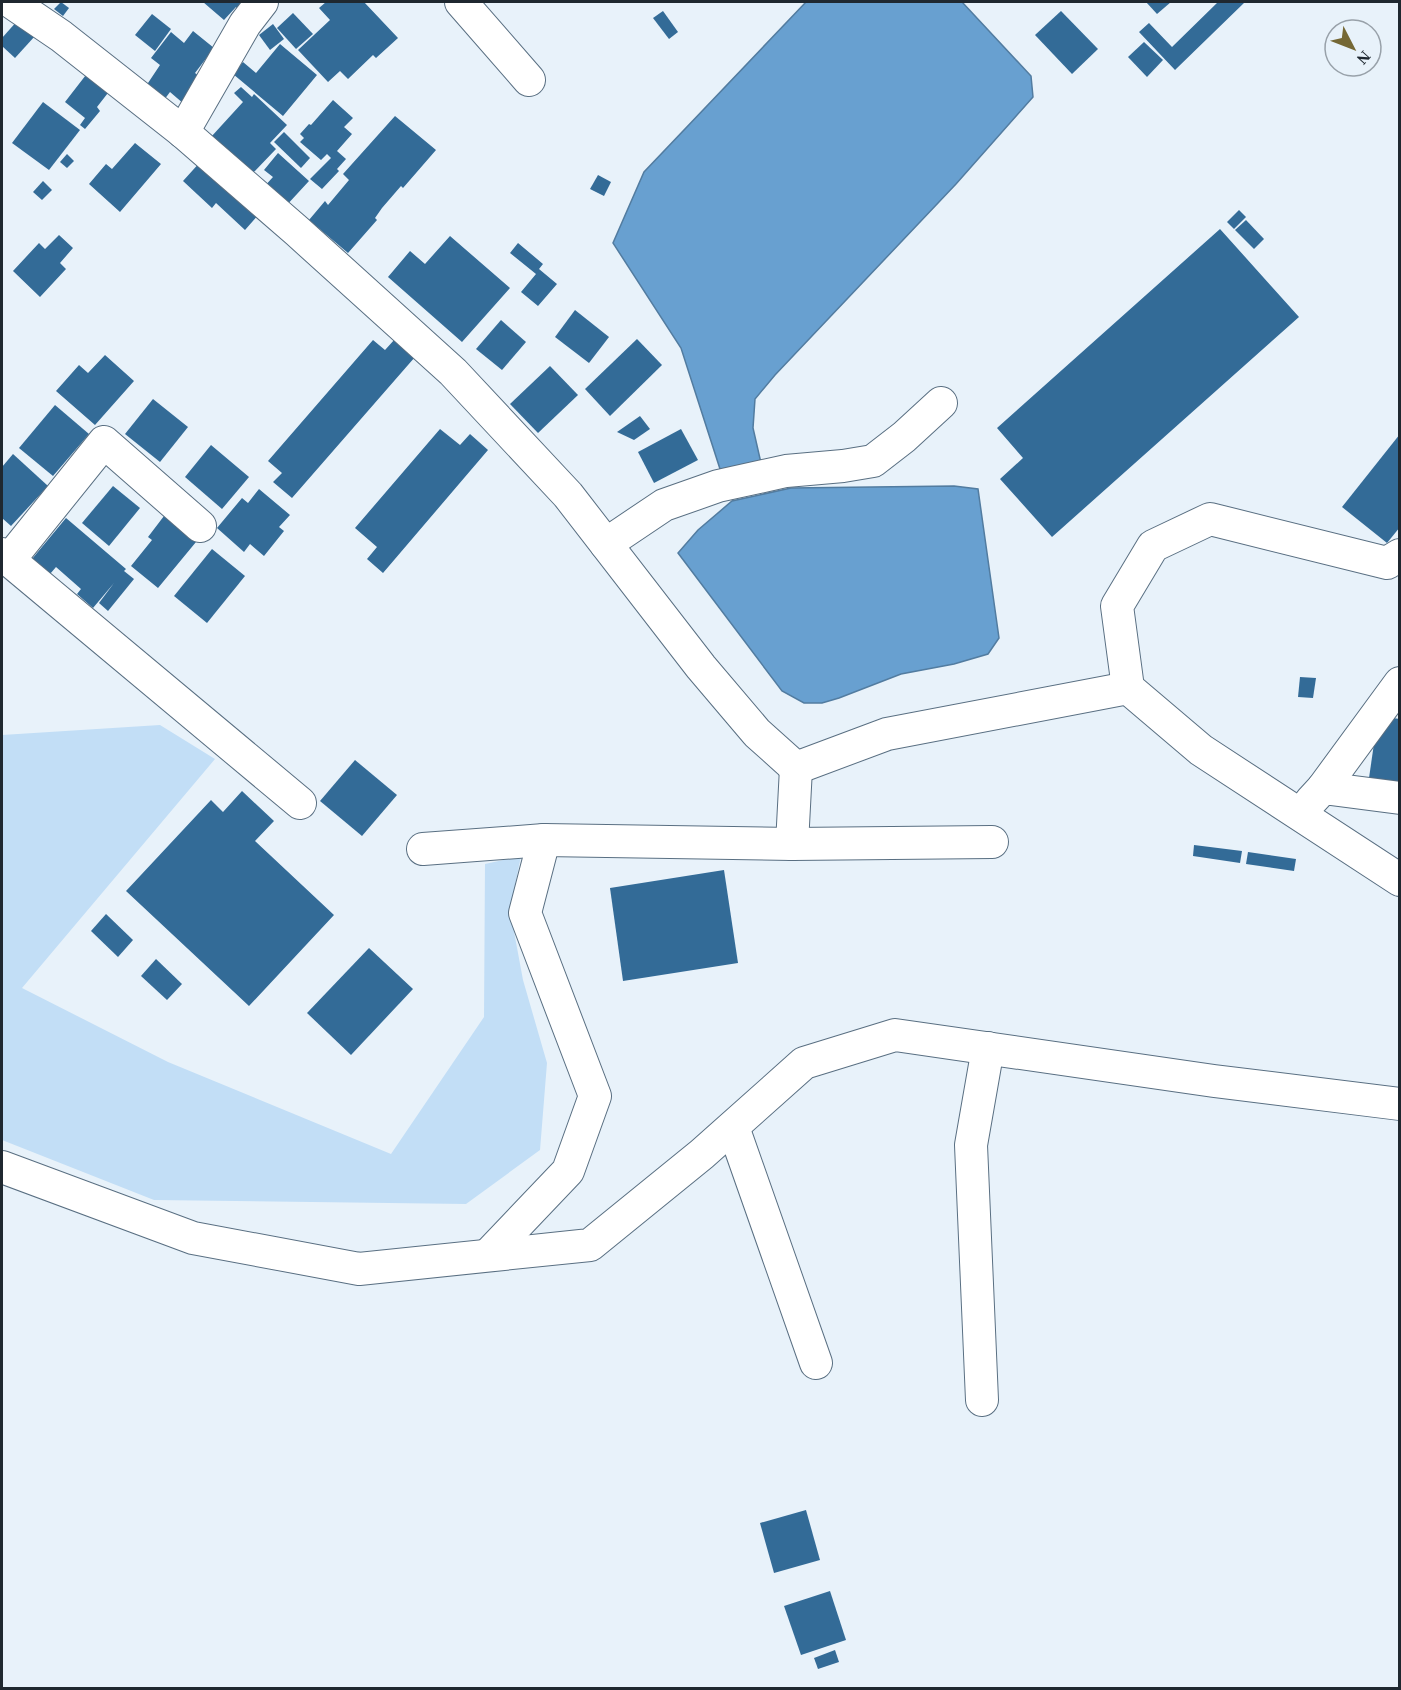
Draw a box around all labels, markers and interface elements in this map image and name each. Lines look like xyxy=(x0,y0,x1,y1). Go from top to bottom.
north arrow xyxy=(1323,18,1383,78)
text: N xyxy=(1353,48,1374,68)

